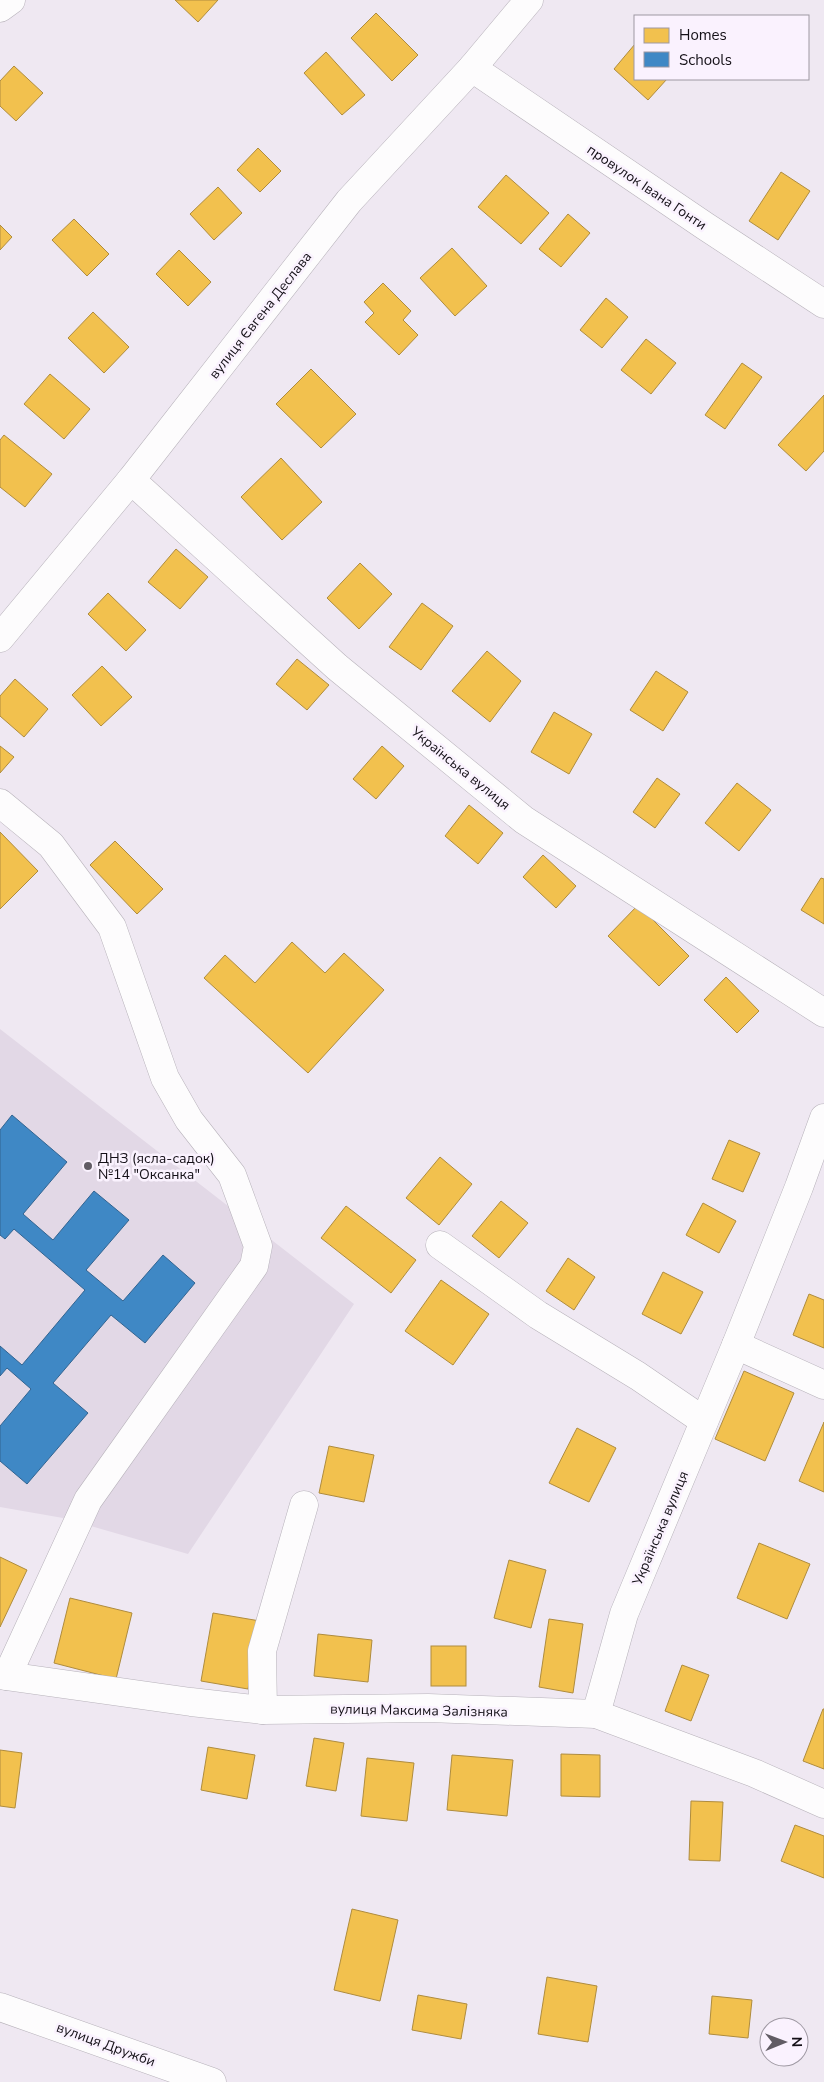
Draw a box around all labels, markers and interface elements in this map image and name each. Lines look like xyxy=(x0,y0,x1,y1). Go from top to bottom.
legend xyxy=(634,15,809,80)
text: Homes xyxy=(679,25,727,45)
text: Schools xyxy=(679,50,732,70)
street label: провулок Івана Гонти xyxy=(583,140,710,235)
street label: вулиця Євгена Деслава xyxy=(205,248,316,383)
street label: Українська вулиця xyxy=(406,722,514,814)
place label: ДНЗ (ясла-садок) №14 "Оксанка" xyxy=(98,1149,215,1184)
marker: ДНЗ (ясла-садок) №14 "Оксанка" xyxy=(82,1160,94,1172)
street label: Українська вулиця xyxy=(627,1468,693,1589)
street label: вулиця Максима Залізняка xyxy=(330,1699,508,1722)
north arrow xyxy=(759,2017,809,2067)
street label: вулиця Дружби xyxy=(54,2018,158,2071)
text: N xyxy=(787,2036,806,2047)

